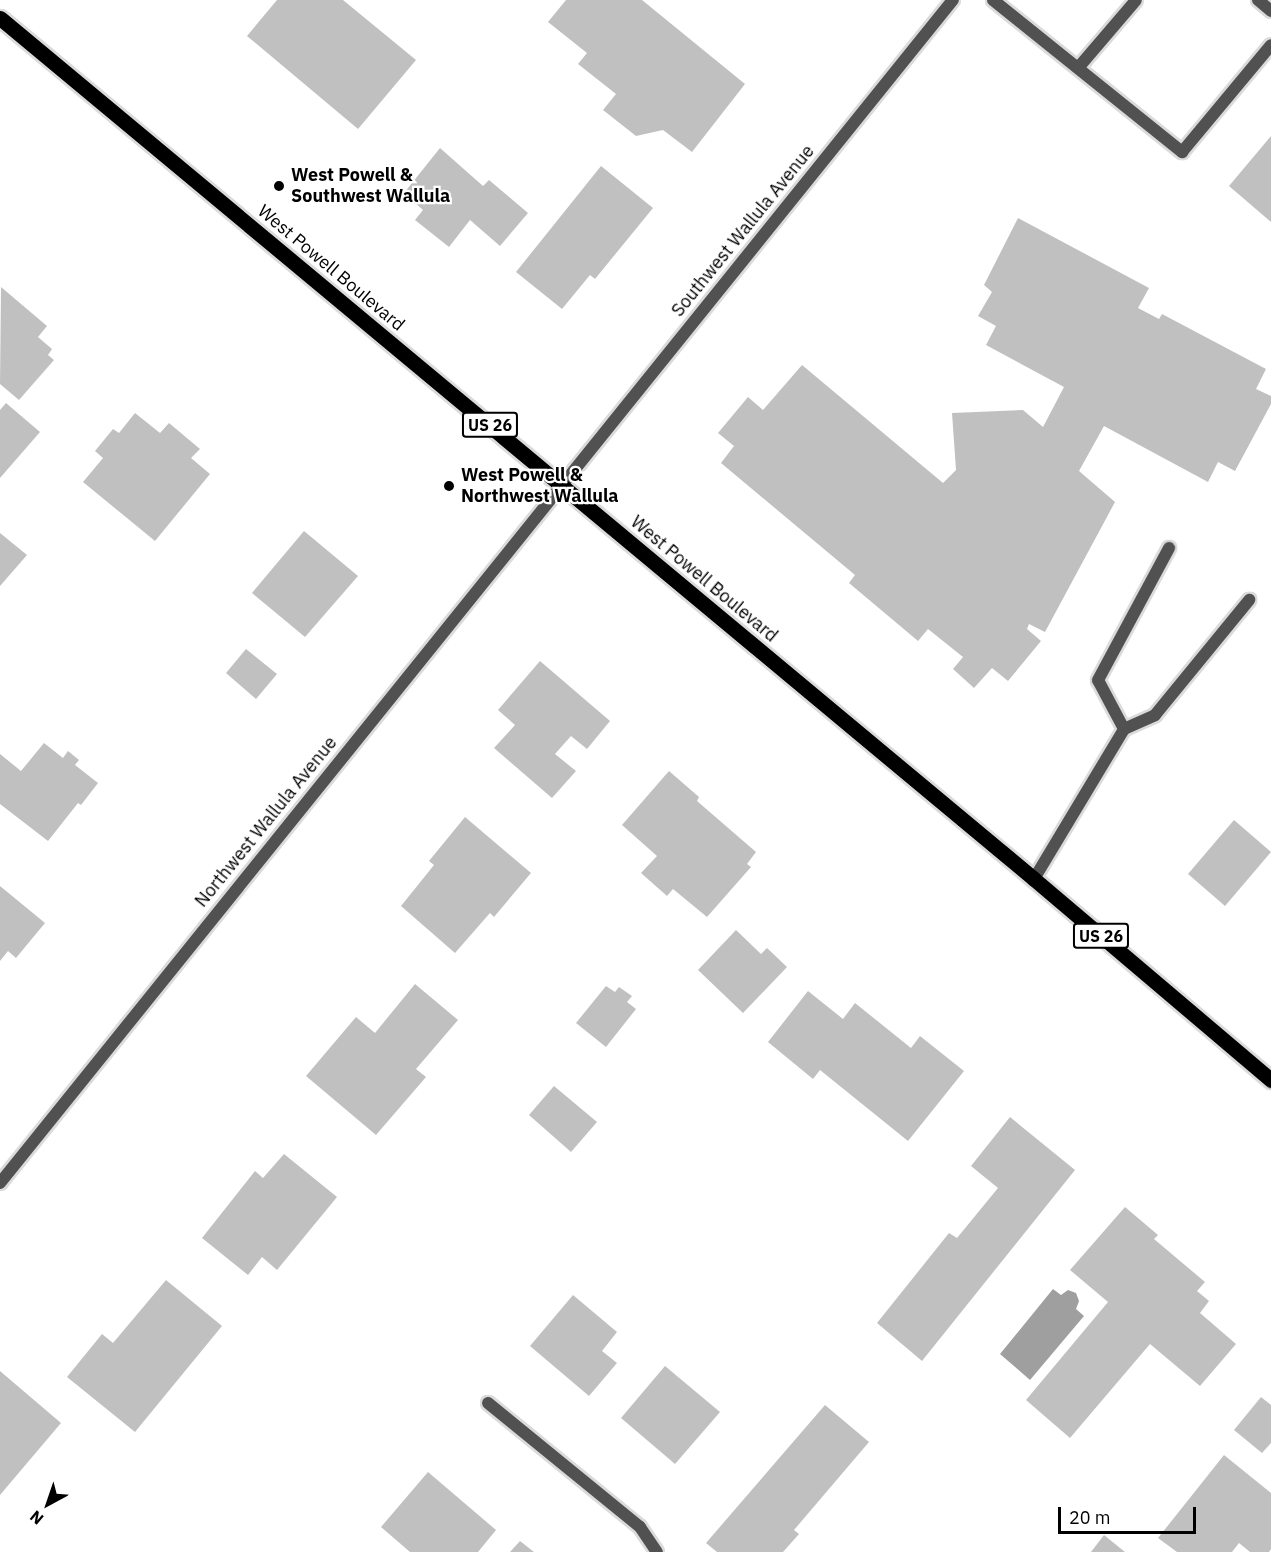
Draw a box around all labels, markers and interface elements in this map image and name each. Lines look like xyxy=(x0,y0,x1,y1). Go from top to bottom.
street label: Southwest Wallula Avenue xyxy=(667,141,819,321)
place label: West Powell & Southwest Wallula xyxy=(291,165,450,207)
marker: West Powell & Southwest Wallula xyxy=(272,179,286,193)
street label: West Powell Boulevard xyxy=(253,200,409,336)
road number: US 26 xyxy=(462,412,518,438)
place label: West Powell & Northwest Wallula xyxy=(461,465,619,508)
marker: West Powell & Northwest Wallula xyxy=(442,479,456,493)
street label: West Powell Boulevard xyxy=(626,511,782,647)
street label: Northwest Wallula Avenue xyxy=(191,732,341,912)
road number: US 26 xyxy=(1072,923,1130,949)
north arrow xyxy=(18,1474,78,1534)
scale bar xyxy=(1061,1495,1199,1533)
text: N xyxy=(26,1506,47,1529)
text: 20 m xyxy=(1069,1506,1111,1529)

